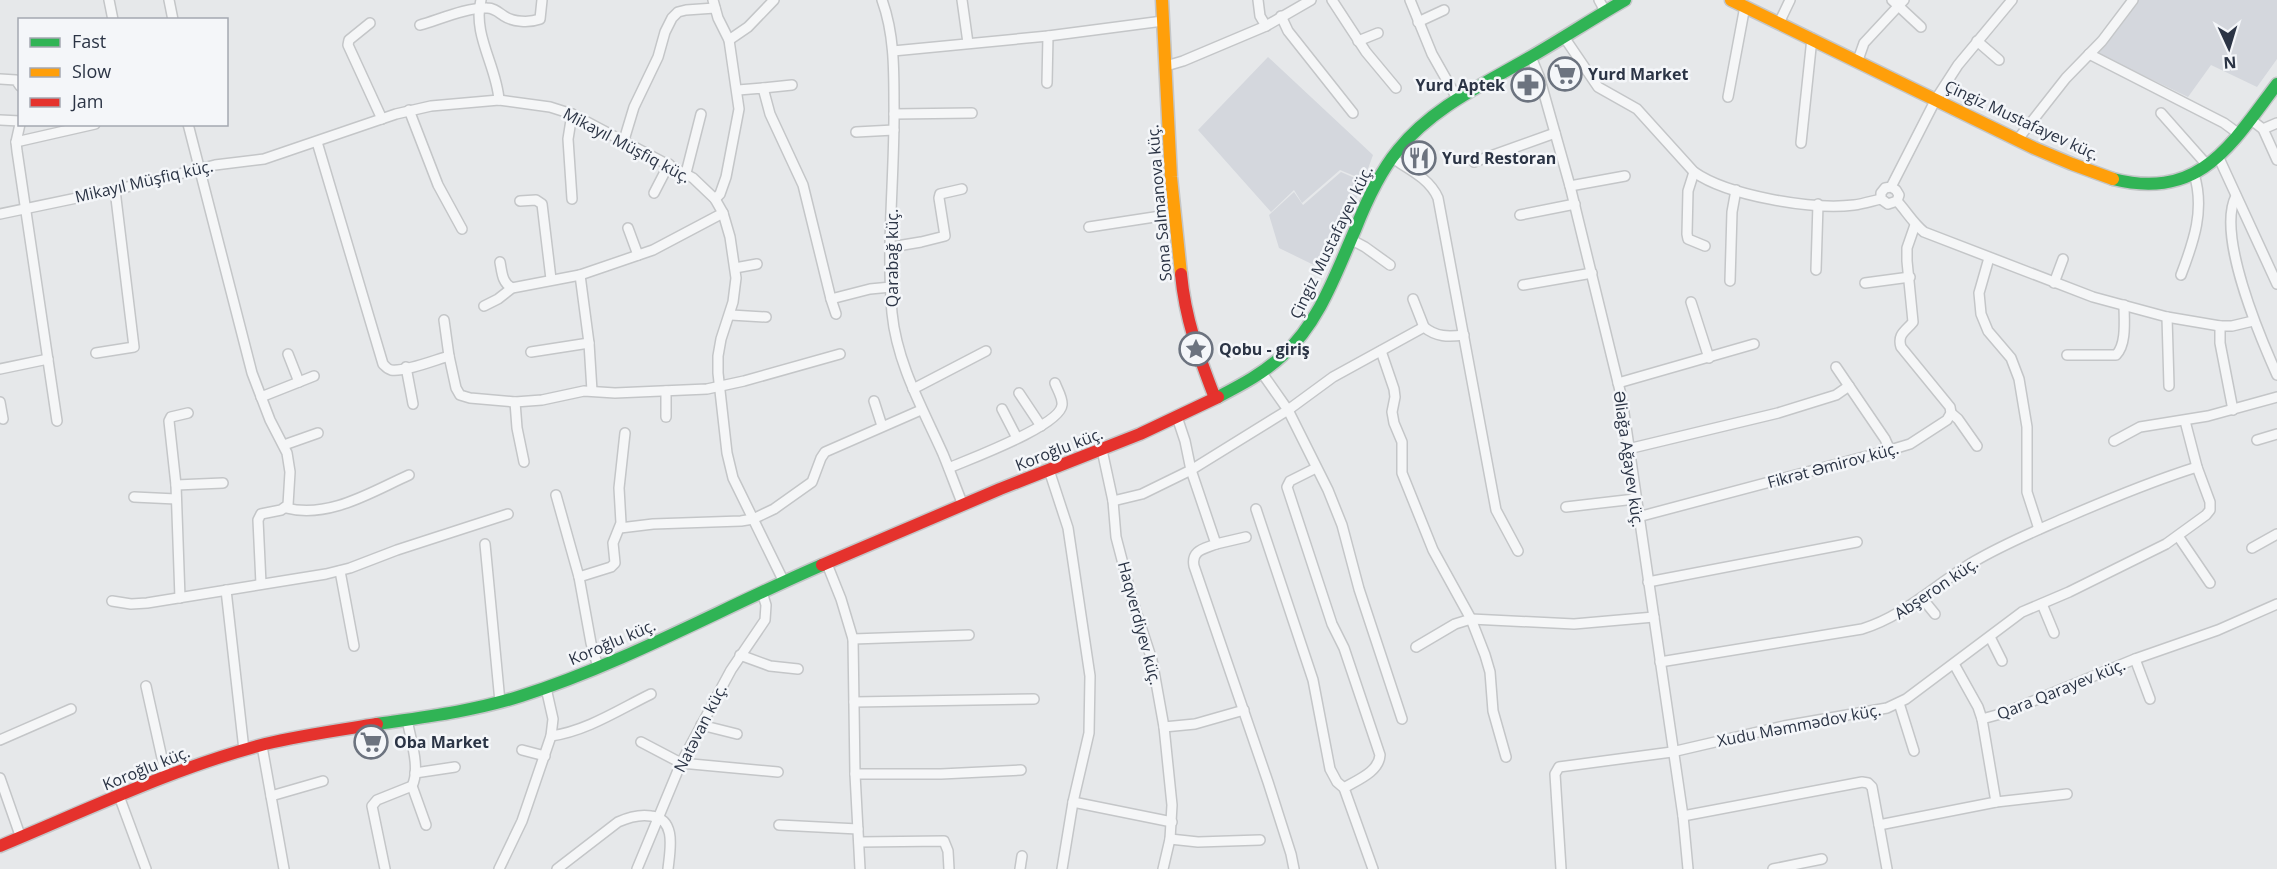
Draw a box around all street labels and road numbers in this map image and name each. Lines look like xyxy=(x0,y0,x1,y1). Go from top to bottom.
street label: Çingiz Mustafayev küç. xyxy=(1941,74,2103,166)
street label: Mikayıl Müşfiq küç. xyxy=(559,102,695,188)
street label: Sona Salmanova küç. xyxy=(1141,124,1177,282)
street label: Mikayıl Müşfiq küç. xyxy=(73,154,215,208)
street label: Çingiz Mustafayev küç. xyxy=(1284,162,1378,322)
street label: Qarabağ küç. xyxy=(881,209,903,307)
street label: Əliağa Ağayev küç. xyxy=(1609,389,1649,529)
street label: Koroğlu küç. xyxy=(1012,422,1106,476)
street label: Fikrət Əmirov küç. xyxy=(1765,437,1901,493)
street label: Abşeron küç. xyxy=(1890,552,1982,624)
street label: Haqverdiyev küç. xyxy=(1113,559,1167,687)
street label: Koroğlu küç. xyxy=(565,614,659,670)
street label: Qara Qarayev küç. xyxy=(1993,653,2129,725)
street label: Natəvan küç. xyxy=(668,680,732,776)
street label: Xudu Məmmədov küç. xyxy=(1715,698,1883,752)
street label: Koroğlu küç. xyxy=(99,740,193,796)

